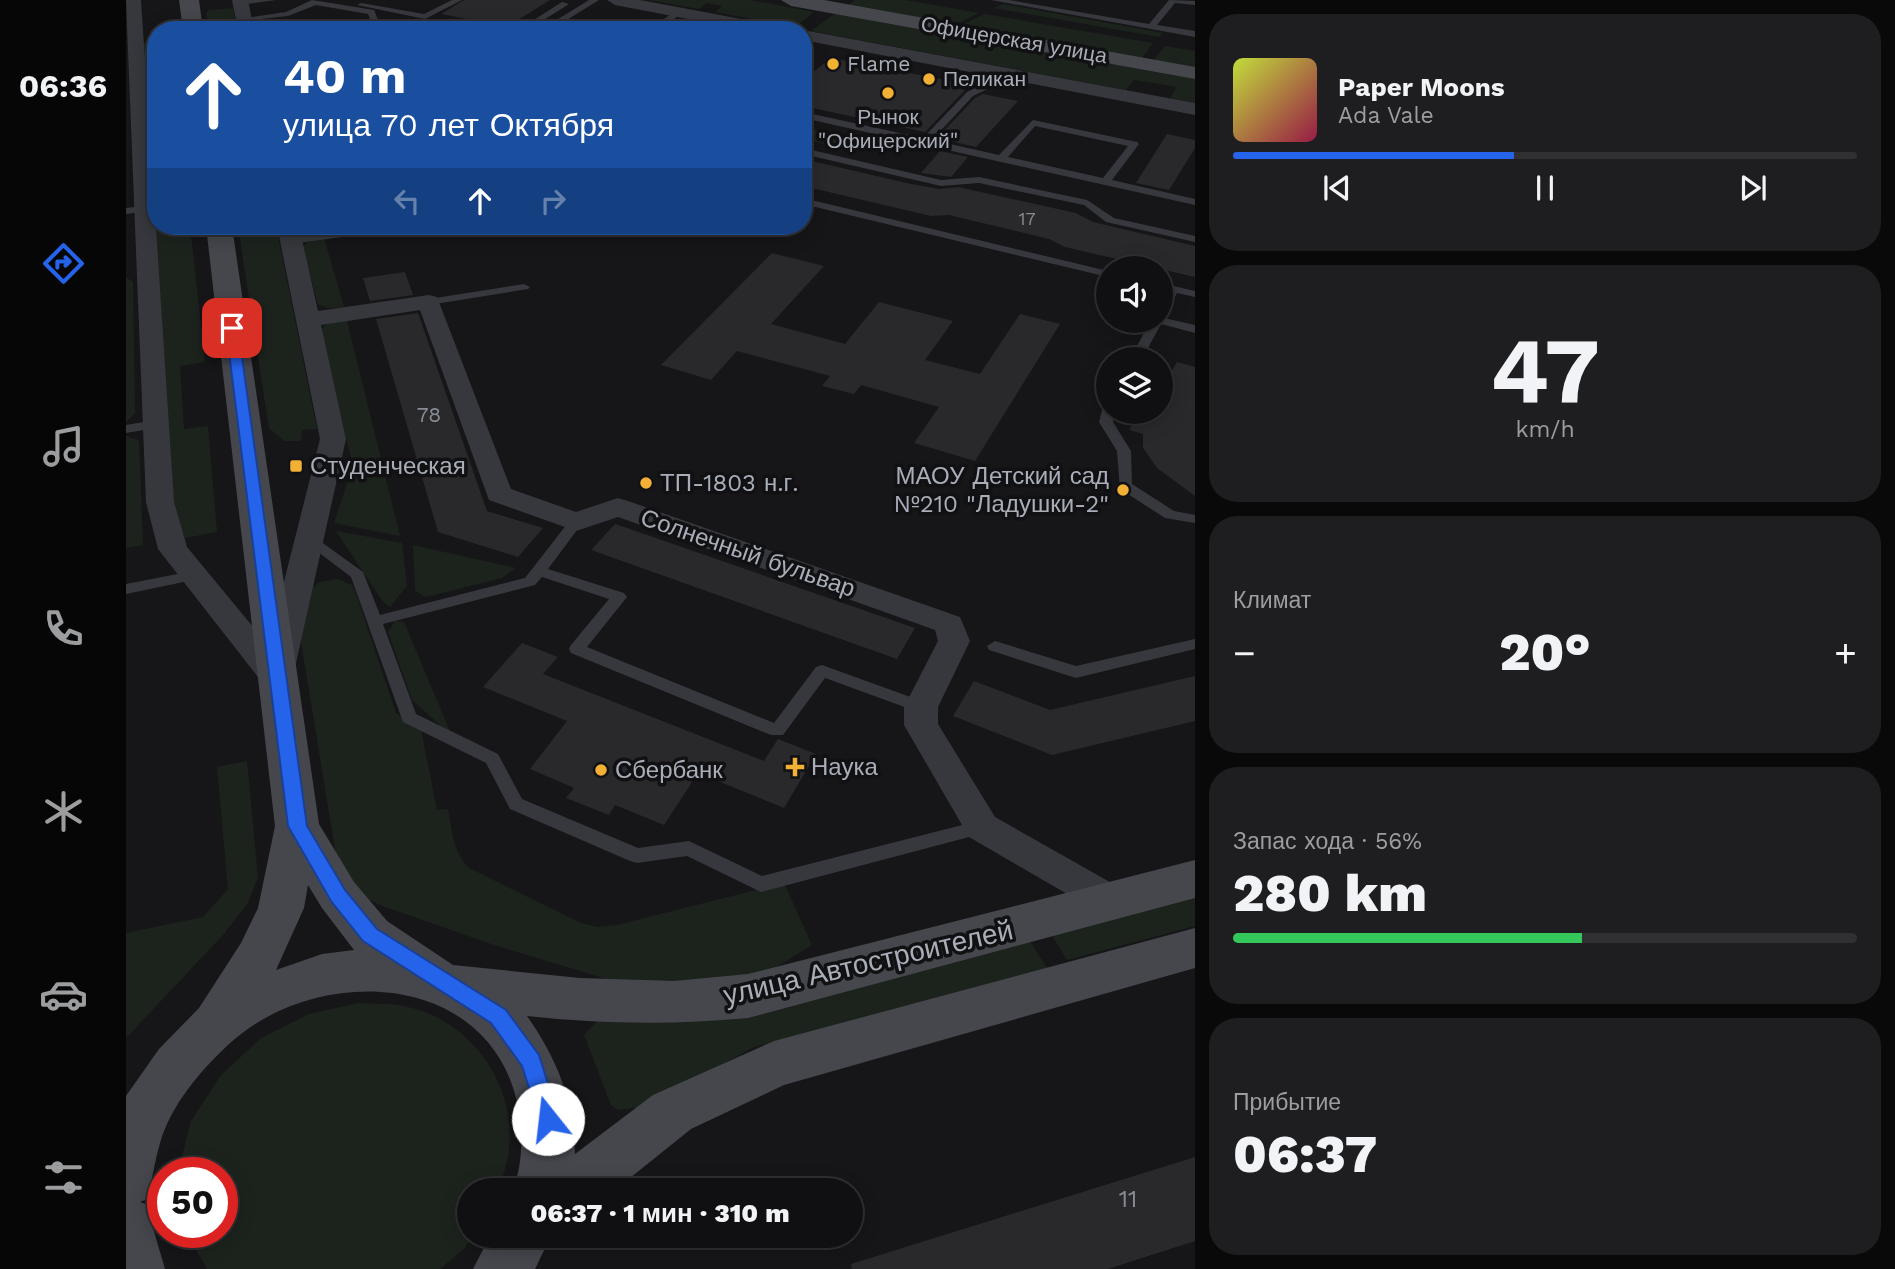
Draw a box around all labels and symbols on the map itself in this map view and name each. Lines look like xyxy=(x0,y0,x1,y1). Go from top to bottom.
street label: Офицерская улица xyxy=(919,11,1109,68)
place label: Flame xyxy=(847,51,910,76)
marker: Flame xyxy=(825,56,841,72)
place label: Пеликан xyxy=(943,66,1026,91)
marker: Пеликан xyxy=(921,71,937,87)
marker: Рынок "Офицерский" xyxy=(880,85,896,101)
place label: Рынок "Офицерский" xyxy=(818,104,958,153)
house number: 17 xyxy=(1018,208,1036,229)
pin xyxy=(202,298,262,358)
house number: 78 xyxy=(417,402,441,427)
place label: Студенческая xyxy=(310,452,466,480)
marker: Студенческая xyxy=(288,458,304,474)
place label: МАОУ Детский сад №210 "Ладушки-2" xyxy=(893,462,1109,518)
place label: ТП-1803 н.г. xyxy=(660,469,799,497)
marker: ТП-1803 н.г. xyxy=(638,475,654,491)
marker: МАОУ Детский сад №210 "Ладушки-2" xyxy=(1115,482,1131,498)
street label: Солнечный бульвар xyxy=(637,503,859,603)
place label: Наука xyxy=(811,753,878,781)
place label: Сбербанк xyxy=(615,756,723,784)
marker: Наука xyxy=(785,757,805,777)
marker: Сбербанк xyxy=(593,762,609,778)
street label: улица Автостроителей xyxy=(720,913,1016,1012)
position arrow xyxy=(511,1082,585,1156)
speed limit sign: 50 xyxy=(147,1157,238,1248)
house number: 11 xyxy=(1119,1185,1137,1213)

